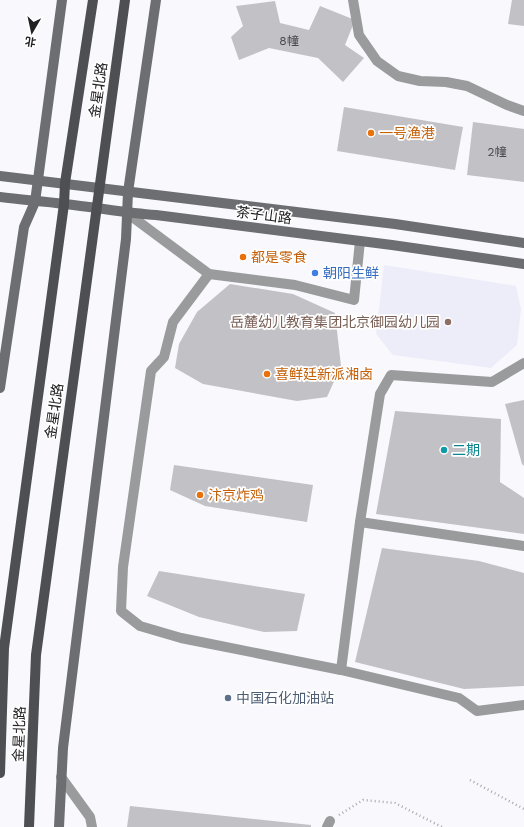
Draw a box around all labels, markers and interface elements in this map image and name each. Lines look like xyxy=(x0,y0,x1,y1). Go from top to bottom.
north arrow xyxy=(12,12,52,52)
text: 北 xyxy=(24,34,37,49)
house number: 8幢 xyxy=(279,34,299,48)
street label: 金星北路 xyxy=(86,61,110,119)
place label: 一号渔港 xyxy=(379,125,435,141)
marker: 一号渔港 xyxy=(366,128,376,138)
house number: 2幢 xyxy=(488,145,507,159)
street label: 茶子山路 xyxy=(235,204,293,226)
place label: 都是零食 xyxy=(251,249,307,265)
marker: 都是零食 xyxy=(238,252,248,262)
place label: 朝阳生鲜 xyxy=(323,265,379,281)
marker: 朝阳生鲜 xyxy=(310,268,320,278)
place label: 岳麓幼儿教育集团北京御园幼儿园 xyxy=(230,314,440,330)
marker: 岳麓幼儿教育集团北京御园幼儿园 xyxy=(443,317,453,327)
place label: 喜鲜廷新派湘卤 xyxy=(275,366,373,382)
marker: 喜鲜廷新派湘卤 xyxy=(262,369,272,379)
street label: 金星北路 xyxy=(42,382,66,440)
place label: 二期 xyxy=(452,442,480,458)
marker: 二期 xyxy=(439,445,449,455)
place label: 汴京炸鸡 xyxy=(208,487,264,503)
marker: 汴京炸鸡 xyxy=(195,490,205,500)
place label: 中国石化加油站 xyxy=(236,690,334,706)
marker: 中国石化加油站 xyxy=(223,693,233,703)
street label: 金星北路 xyxy=(10,706,28,762)

